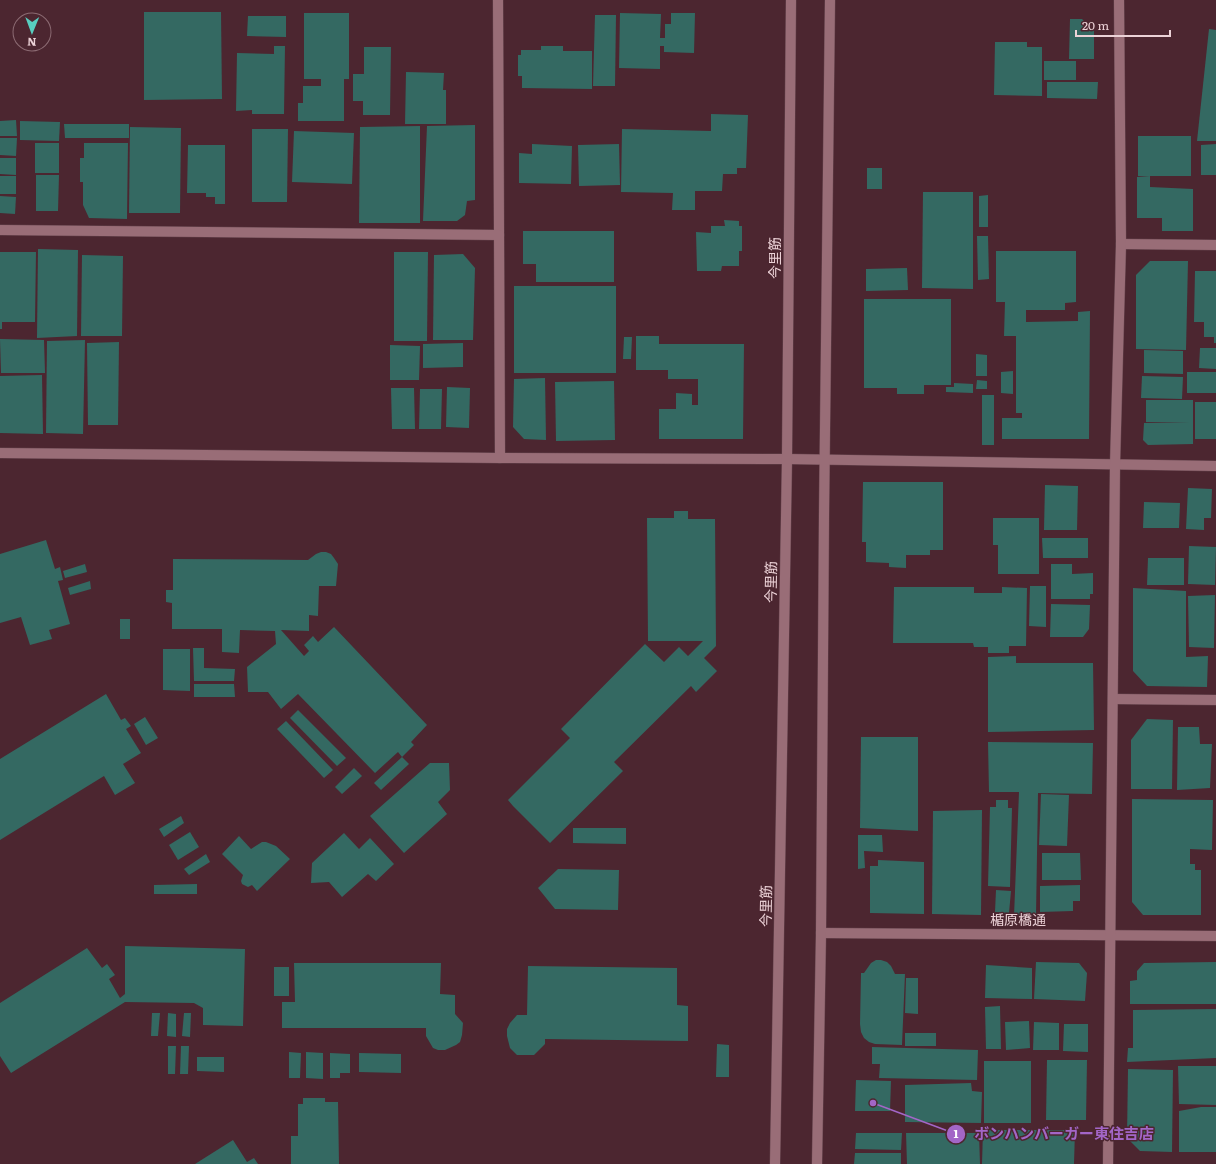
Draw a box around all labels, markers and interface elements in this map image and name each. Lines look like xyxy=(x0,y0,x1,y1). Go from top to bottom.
north arrow xyxy=(12,12,52,52)
scale bar xyxy=(1076,12,1170,38)
text: 20 m xyxy=(1082,16,1109,34)
text: N xyxy=(27,35,37,51)
street label: 今里筋 xyxy=(764,237,784,279)
street label: 今里筋 xyxy=(760,561,780,603)
street label: 今里筋 xyxy=(755,885,775,927)
street label: 楯原橋通 xyxy=(990,909,1046,929)
callout: ボンハンバーガー東住吉店 xyxy=(946,1120,1162,1147)
text: ボンハンバーガー東住吉店 xyxy=(974,1121,1154,1144)
text: 1 xyxy=(954,1124,959,1142)

